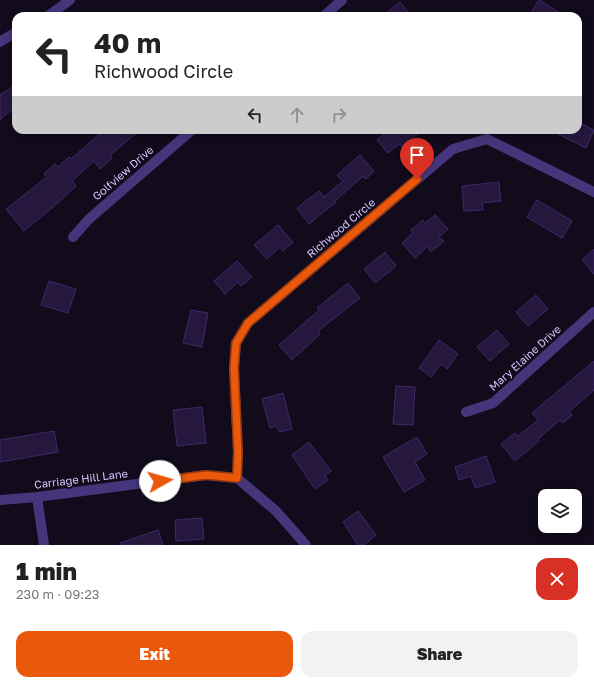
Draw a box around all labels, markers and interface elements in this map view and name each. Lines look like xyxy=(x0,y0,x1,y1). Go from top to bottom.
text: 40 m xyxy=(94,26,161,59)
icon: left xyxy=(28,28,80,80)
text: Richwood Circle xyxy=(94,60,233,82)
icon: left xyxy=(244,104,266,126)
icon: ahead xyxy=(286,104,308,126)
icon: right xyxy=(328,104,350,126)
pin xyxy=(400,138,434,179)
street label: Golfview Drive xyxy=(90,143,156,203)
icon: arrive xyxy=(406,144,428,166)
street label: Richwood Circle xyxy=(304,195,377,260)
street label: Mary Elaine Drive xyxy=(486,322,563,393)
position arrow xyxy=(139,460,181,502)
street label: Carriage Hill Lane xyxy=(33,466,128,491)
map controls xyxy=(538,489,582,533)
button: layers xyxy=(538,489,582,533)
text: 1 min xyxy=(16,556,77,585)
button: close xyxy=(536,558,578,600)
text: 230 m · 09:23 xyxy=(16,586,99,602)
button: Exit xyxy=(16,631,293,677)
button: Share xyxy=(301,631,578,677)

